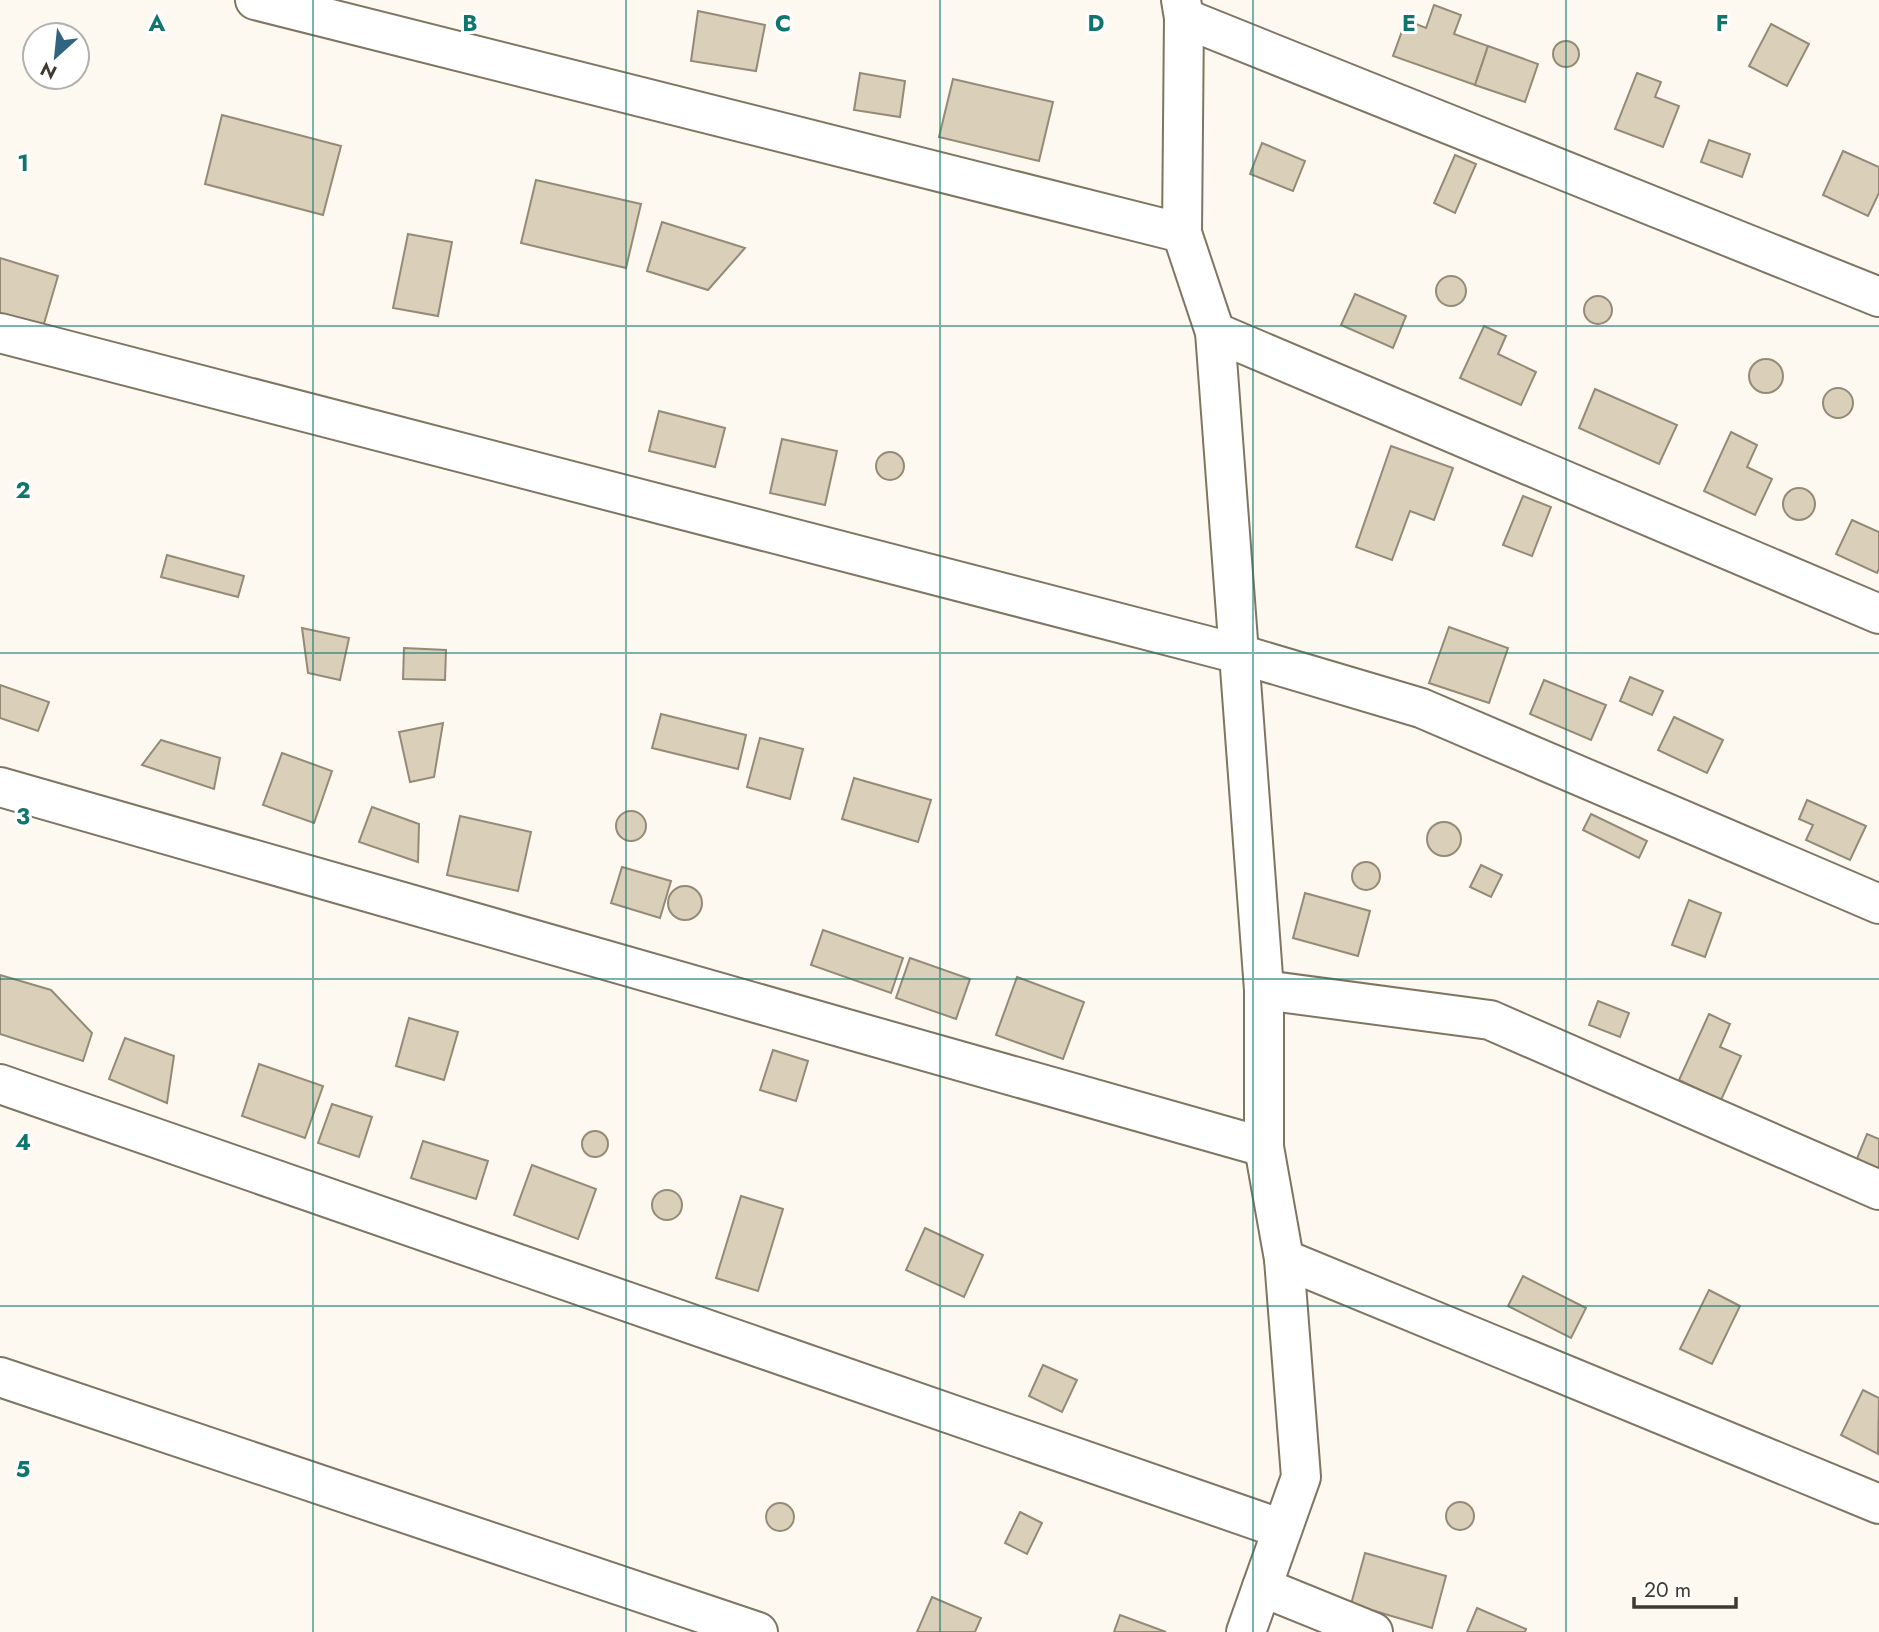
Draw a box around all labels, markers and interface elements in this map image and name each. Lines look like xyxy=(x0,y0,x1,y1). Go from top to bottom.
text: A xyxy=(148,6,166,40)
text: B xyxy=(462,6,478,40)
text: C xyxy=(775,6,791,40)
text: D xyxy=(1088,6,1105,40)
text: E xyxy=(1402,6,1416,40)
text: F xyxy=(1716,6,1728,40)
north arrow xyxy=(21,21,91,91)
text: N xyxy=(36,55,61,86)
text: 1 xyxy=(17,146,29,180)
text: 2 xyxy=(15,473,31,507)
text: 3 xyxy=(16,799,30,833)
text: 4 xyxy=(15,1125,31,1159)
text: 5 xyxy=(16,1452,30,1486)
scale bar xyxy=(1634,1566,1736,1610)
text: 20 m xyxy=(1644,1575,1691,1605)

